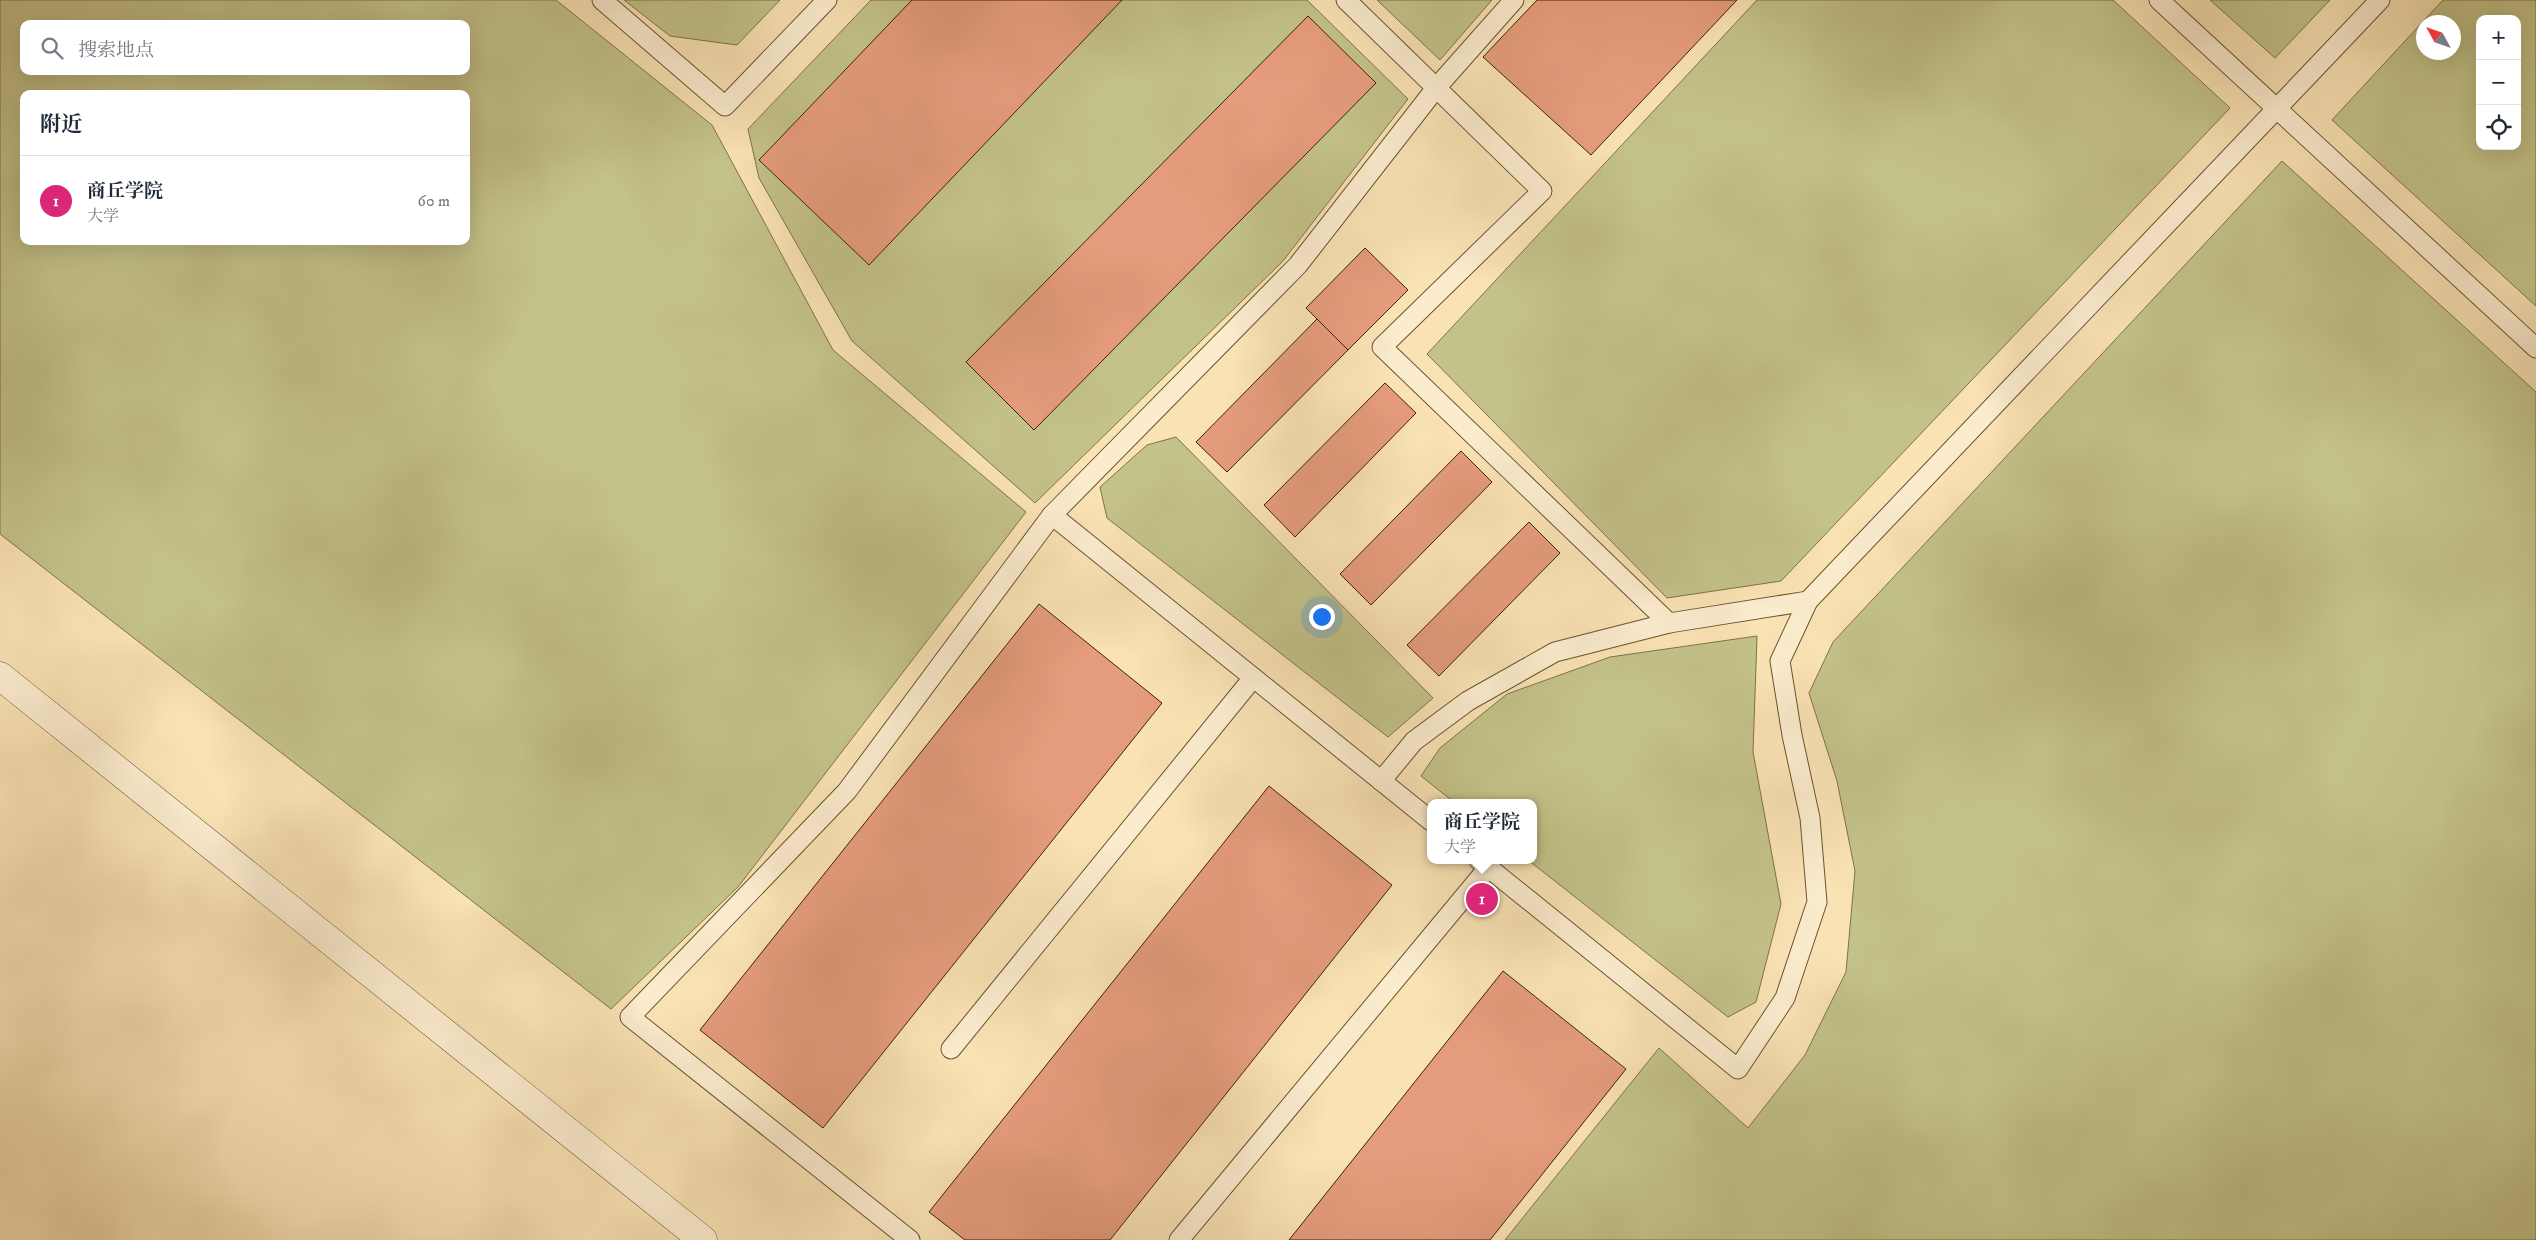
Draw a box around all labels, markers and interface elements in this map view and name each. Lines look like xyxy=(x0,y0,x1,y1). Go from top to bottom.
north arrow xyxy=(2416,15,2461,60)
map controls xyxy=(2476,15,2521,150)
button: + xyxy=(2476,15,2521,60)
search box xyxy=(20,20,470,75)
icon: search xyxy=(38,34,66,62)
text: 搜索地点 xyxy=(78,39,154,62)
button: − xyxy=(2476,60,2521,105)
button: locate xyxy=(2476,105,2521,150)
text: 附近 xyxy=(40,112,82,138)
text: 商丘学院 xyxy=(87,180,163,203)
text: 1 xyxy=(53,191,59,211)
text: 60 m xyxy=(418,191,450,211)
text: 大学 xyxy=(87,206,119,226)
your location xyxy=(1309,604,1335,630)
popup xyxy=(1427,799,1537,864)
text: 商丘学院 xyxy=(1444,811,1520,834)
text: 大学 xyxy=(1444,837,1476,857)
pin: 1 xyxy=(1466,880,1498,918)

